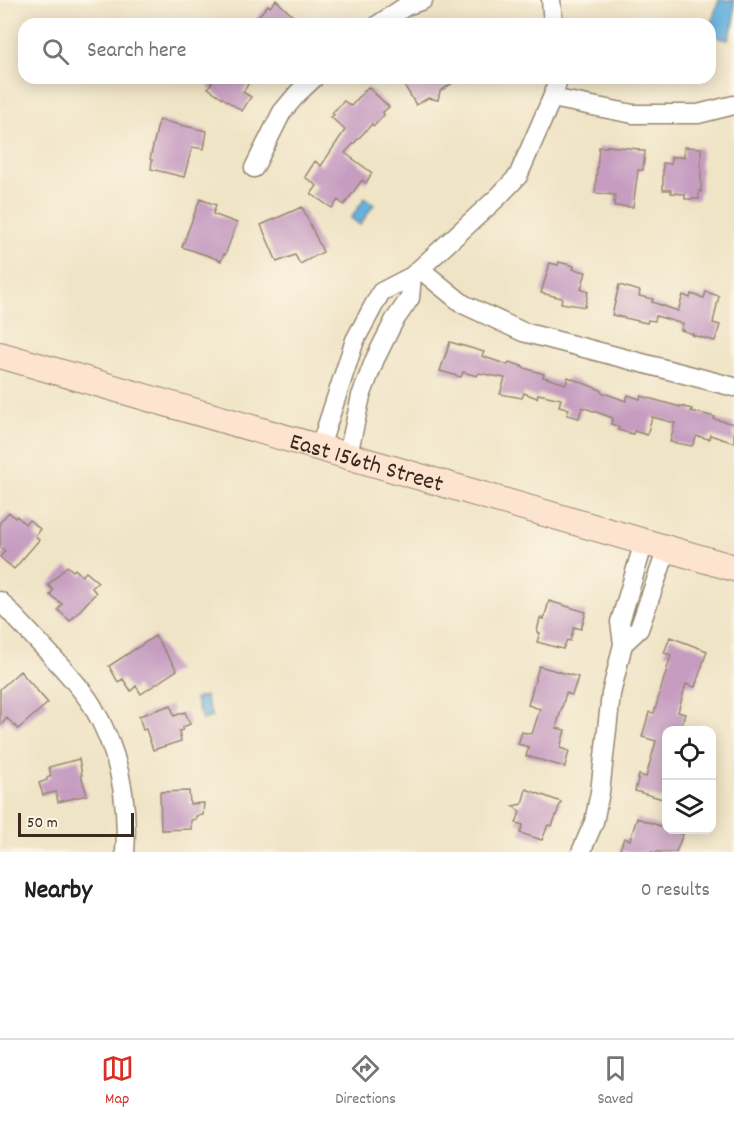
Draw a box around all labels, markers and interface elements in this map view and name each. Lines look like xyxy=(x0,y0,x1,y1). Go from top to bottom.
search box xyxy=(18,18,716,84)
icon: search xyxy=(39,35,72,68)
text: Search here xyxy=(87,36,186,67)
street label: East 156th Street xyxy=(285,426,447,503)
map controls xyxy=(662,726,716,834)
button: locate xyxy=(662,726,716,780)
button: layers xyxy=(662,780,716,834)
scale bar xyxy=(18,810,134,838)
text: 50 m xyxy=(27,812,58,835)
text: Nearby xyxy=(24,873,92,910)
text: 0 results xyxy=(641,877,710,905)
tab: Map xyxy=(101,1052,134,1111)
tab: Directions xyxy=(335,1052,396,1111)
tab: Saved xyxy=(597,1052,633,1111)

